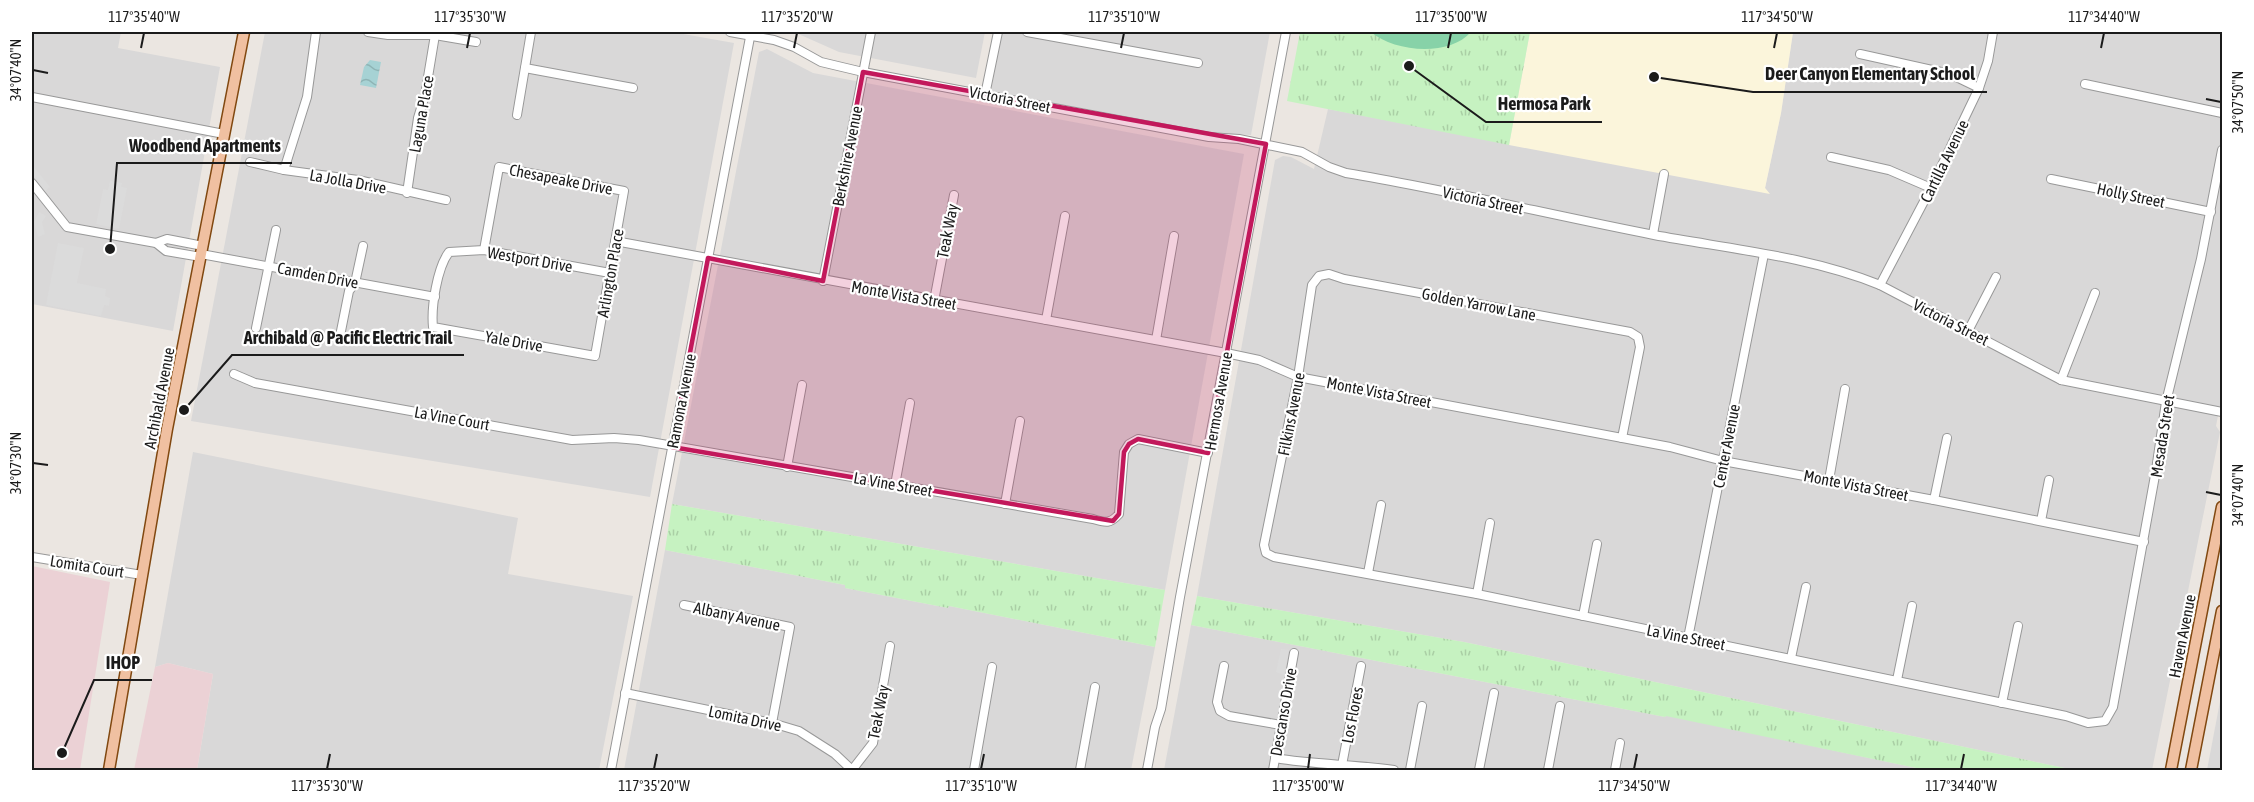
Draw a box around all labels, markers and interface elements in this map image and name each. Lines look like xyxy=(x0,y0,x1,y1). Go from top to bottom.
text: 117°35'40"W xyxy=(108,8,180,25)
text: 117°35'30"W xyxy=(434,8,506,25)
text: 117°35'20"W xyxy=(761,8,833,25)
text: 117°35'10"W xyxy=(1088,8,1160,25)
text: 117°35'00"W xyxy=(1415,8,1487,25)
text: 117°34'50"W xyxy=(1741,8,1813,25)
text: 117°34'40"W xyxy=(2068,8,2140,25)
text: 34°07'40"N xyxy=(7,39,24,101)
callout: Deer Canyon Elementary School xyxy=(1753,56,1987,92)
text: Deer Canyon Elementary School xyxy=(1765,63,1975,84)
text: 34°07'50"N xyxy=(2229,71,2246,133)
street label: Laguna Place xyxy=(405,74,438,154)
street label: Victoria Street xyxy=(968,82,1053,116)
callout: Hermosa Park xyxy=(1486,86,1602,122)
text: Hermosa Park xyxy=(1498,93,1591,114)
street label: Berkshire Avenue xyxy=(828,104,866,208)
street label: Cartilla Avenue xyxy=(1916,117,1972,205)
callout: Woodbend Apartments xyxy=(117,127,292,163)
text: Woodbend Apartments xyxy=(128,135,282,156)
street label: Chesapeake Drive xyxy=(508,160,614,199)
street label: La Jolla Drive xyxy=(308,165,388,197)
street label: Holly Street xyxy=(2095,179,2167,212)
street label: Victoria Street xyxy=(1441,183,1526,217)
street label: Teak Way xyxy=(933,202,962,260)
street label: Arlington Place xyxy=(593,227,628,319)
street label: Westport Drive xyxy=(486,243,574,276)
street label: Camden Drive xyxy=(276,258,360,292)
street label: Monte Vista Street xyxy=(850,277,958,313)
street label: Golden Yarrow Lane xyxy=(1421,284,1537,324)
street label: Victoria Street xyxy=(1910,295,1992,349)
callout: Archibald @ Pacific Electric Trail xyxy=(232,319,464,355)
text: Archibald @ Pacific Electric Trail xyxy=(243,327,452,348)
street label: Yale Drive xyxy=(484,327,544,355)
street label: Archibald Avenue xyxy=(140,346,178,450)
street label: Hermosa Avenue xyxy=(1200,350,1236,452)
street label: Ramona Avenue xyxy=(663,352,699,450)
street label: Filkins Avenue xyxy=(1274,371,1308,457)
street label: Monte Vista Street xyxy=(1325,373,1433,411)
street label: Mesada Street xyxy=(2147,393,2177,479)
street label: Center Avenue xyxy=(1709,402,1743,490)
street label: La Vine Court xyxy=(413,403,491,434)
text: 34°07'30"N xyxy=(7,432,24,494)
text: 34°07'40"N xyxy=(2229,464,2246,526)
street label: Monte Vista Street xyxy=(1802,466,1910,504)
street label: La Vine Street xyxy=(852,468,934,500)
street label: Lomita Court xyxy=(49,551,126,581)
street label: Haven Avenue xyxy=(2165,593,2199,679)
street label: Albany Avenue xyxy=(692,598,782,635)
street label: La Vine Street xyxy=(1645,621,1727,654)
callout: IHOP xyxy=(94,644,152,680)
text: IHOP xyxy=(106,652,140,673)
street label: Descanso Drive xyxy=(1266,666,1300,758)
street label: Teak Way xyxy=(864,683,893,741)
street label: Los Flores xyxy=(1338,685,1366,745)
street label: Lomita Drive xyxy=(707,701,783,735)
text: 117°35'30"W xyxy=(291,777,363,794)
text: 117°35'20"W xyxy=(618,777,690,794)
text: 117°35'10"W xyxy=(945,777,1017,794)
text: 117°35'00"W xyxy=(1272,777,1344,794)
text: 117°34'50"W xyxy=(1598,777,1670,794)
text: 117°34'40"W xyxy=(1925,777,1997,794)

